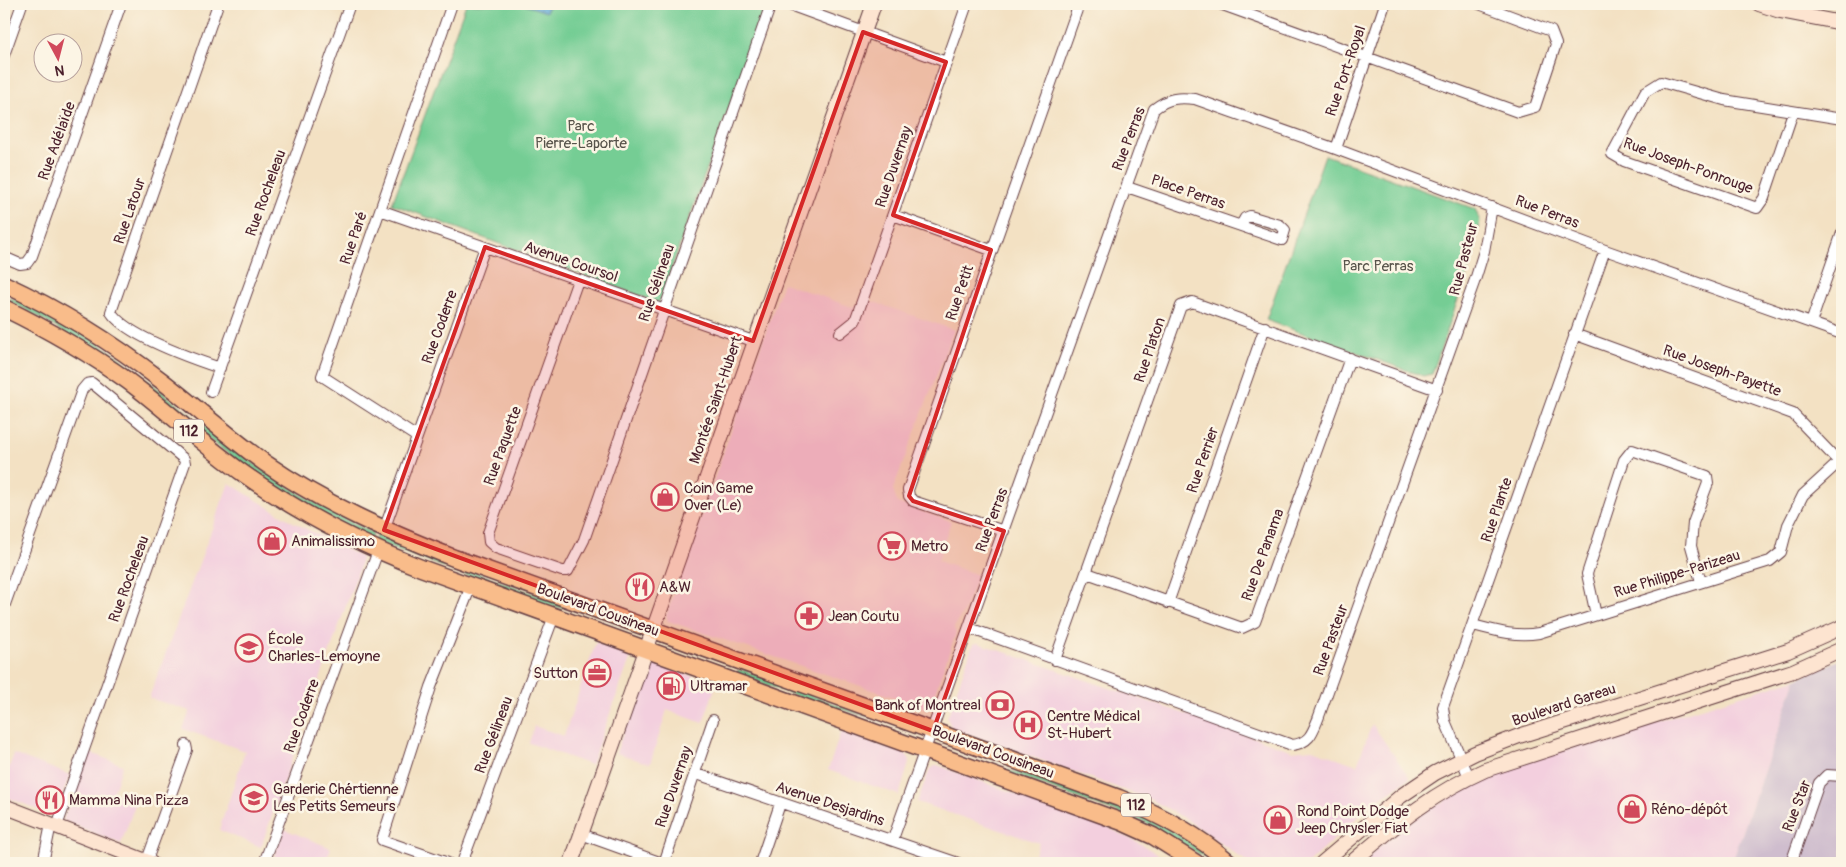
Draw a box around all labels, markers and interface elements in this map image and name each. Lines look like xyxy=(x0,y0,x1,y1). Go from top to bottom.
street label: Rue Port-Royal xyxy=(1322,23,1370,119)
north arrow xyxy=(32,32,82,82)
text: N xyxy=(54,61,65,79)
street label: Rue Adélaïde xyxy=(34,99,80,183)
street label: Rue Perras xyxy=(1108,104,1150,174)
park label: Parc Pierre-Laporte xyxy=(535,117,628,153)
street label: Rue Duvernay xyxy=(871,123,917,210)
street label: Rue Joseph-Ponrouge xyxy=(1621,134,1756,199)
street label: Rue Rocheleau xyxy=(242,147,290,239)
street label: Place Perras xyxy=(1148,170,1228,214)
street label: Rue Latour xyxy=(110,175,150,247)
street label: Rue Perras xyxy=(1512,191,1582,233)
street label: Rue Paré xyxy=(336,209,372,267)
street label: Rue Pasteur xyxy=(1445,220,1483,297)
street label: Avenue Coursol xyxy=(522,237,620,287)
street label: Rue Gélineau xyxy=(635,242,679,324)
park label: Parc Perras xyxy=(1343,257,1414,276)
street label: Rue Petit xyxy=(942,262,979,323)
street label: Rue Coderre xyxy=(418,287,462,366)
street label: Rue Platon xyxy=(1130,315,1170,385)
street label: Montée Saint-Hubert xyxy=(685,333,747,466)
street label: Rue Joseph-Payette xyxy=(1660,341,1784,401)
street label: Rue Paquette xyxy=(480,403,526,488)
road number: 112 xyxy=(174,420,204,442)
street label: Rue Perrier xyxy=(1183,424,1223,496)
street label: Rue Plante xyxy=(1477,475,1517,545)
place label: Coin Game Over (Le) xyxy=(684,479,754,515)
shop icon: Coin Game Over (Le) xyxy=(650,482,680,512)
street label: Rue Perras xyxy=(972,485,1012,555)
street label: Rue De Panama xyxy=(1238,506,1289,604)
shop icon: Animalissimo xyxy=(257,526,287,556)
supermarket icon: Metro xyxy=(877,531,907,561)
place label: Animalissimo xyxy=(291,532,375,551)
street label: Rue Rocheleau xyxy=(105,533,153,625)
place label: Metro xyxy=(911,537,948,556)
street label: Rue Philippe-Parizeau xyxy=(1612,546,1742,602)
restaurant icon: A&W xyxy=(625,572,655,602)
place label: A&W xyxy=(659,578,691,597)
street label: Boulevard Cousineau xyxy=(534,579,662,641)
pharmacy icon: Jean Coutu xyxy=(794,601,824,631)
street label: Rue Pasteur xyxy=(1309,601,1353,678)
place label: Jean Coutu xyxy=(828,607,899,626)
place label: École Charles-Lemoyne xyxy=(268,630,381,666)
school or university icon: École Charles-Lemoyne xyxy=(234,633,264,663)
office icon: Sutton xyxy=(582,658,612,688)
place label: Sutton xyxy=(533,664,578,683)
fuel station icon: Ultramar xyxy=(656,671,686,701)
street label: Rue Coderre xyxy=(280,676,324,755)
place label: Ultramar xyxy=(690,677,748,696)
street label: Boulevard Gareau xyxy=(1510,679,1618,731)
bank icon: Bank of Montreal xyxy=(985,690,1015,720)
street label: Rue Gélineau xyxy=(471,694,517,776)
place label: Bank of Montreal xyxy=(874,696,981,715)
place label: Centre Médical St-Hubert xyxy=(1047,707,1140,743)
hospital icon: Centre Médical St-Hubert xyxy=(1013,710,1043,740)
street label: Boulevard Cousineau xyxy=(929,721,1057,783)
street label: Rue Duvernay xyxy=(651,743,697,830)
street label: Avenue Desjardins xyxy=(773,777,887,831)
street label: Rue Star xyxy=(1778,777,1816,835)
place label: Garderie Chértienne Les Petits Semeurs xyxy=(273,780,399,816)
school or university icon: Garderie Chértienne Les Petits Semeurs xyxy=(239,783,269,813)
restaurant icon: Mamma Nina Pizza xyxy=(35,785,65,815)
place label: Mamma Nina Pizza xyxy=(69,791,189,810)
road number: 112 xyxy=(1121,794,1151,816)
shop icon: Réno-dépôt xyxy=(1617,794,1647,824)
place label: Réno-dépôt xyxy=(1651,800,1729,819)
place label: Rond Point Dodge Jeep Chrysler Fiat xyxy=(1297,802,1409,838)
shop icon: Rond Point Dodge Jeep Chrysler Fiat xyxy=(1263,805,1293,835)

